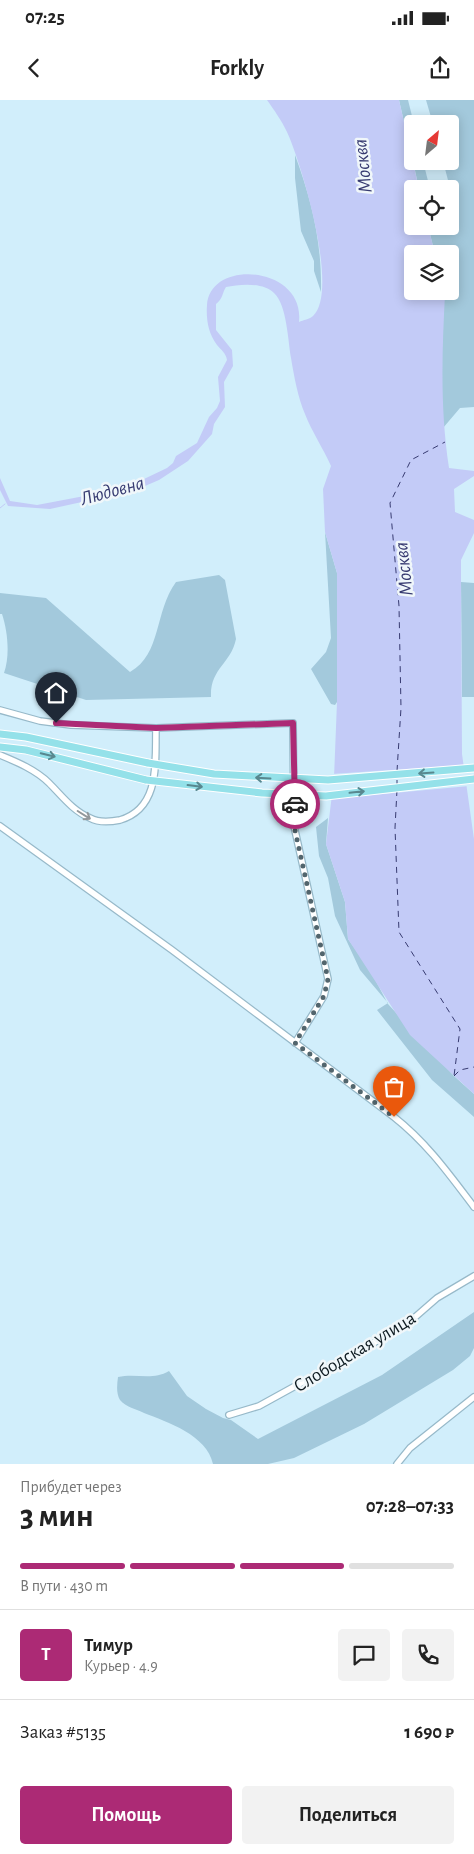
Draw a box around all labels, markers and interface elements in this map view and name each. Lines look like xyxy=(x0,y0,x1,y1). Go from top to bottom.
text: 07:25 xyxy=(25,8,65,27)
icon: back xyxy=(20,54,48,82)
icon: share xyxy=(426,54,454,82)
text: Forkly xyxy=(210,57,264,79)
north arrow xyxy=(404,115,459,170)
map controls xyxy=(404,115,459,300)
water label: Москва xyxy=(350,138,376,194)
button: locate xyxy=(404,180,459,235)
button: layers xyxy=(404,245,459,300)
water label: Людовна xyxy=(77,473,146,509)
water label: Москва xyxy=(391,541,417,597)
pin xyxy=(35,672,77,723)
icon: home xyxy=(42,679,70,707)
one-way arrow xyxy=(39,751,55,761)
one-way arrow xyxy=(418,768,434,778)
one-way arrow xyxy=(256,773,272,782)
courier xyxy=(270,779,320,829)
one-way arrow xyxy=(187,781,203,791)
one-way arrow xyxy=(348,787,364,797)
icon: car xyxy=(281,790,309,818)
one-way arrow xyxy=(77,810,91,820)
pin xyxy=(373,1066,415,1117)
icon: bag xyxy=(380,1073,408,1101)
street label: Слободская улица xyxy=(291,1308,419,1396)
text: Прибудет через xyxy=(20,1479,122,1495)
text: 07:28–07:33 xyxy=(366,1497,454,1516)
text: 3 мин xyxy=(20,1500,94,1532)
text: В пути · 430 m xyxy=(20,1578,108,1594)
button: chat xyxy=(338,1629,390,1681)
button: phone xyxy=(402,1629,454,1681)
text: Тимур xyxy=(84,1636,133,1655)
text: Т xyxy=(41,1645,51,1664)
text: Курьер · 4.9 xyxy=(84,1658,158,1674)
text: Заказ #5135 xyxy=(20,1723,106,1742)
text: 1 690 ₽ xyxy=(404,1723,454,1742)
button: Помощь xyxy=(20,1786,232,1844)
button: Поделиться xyxy=(242,1786,454,1844)

